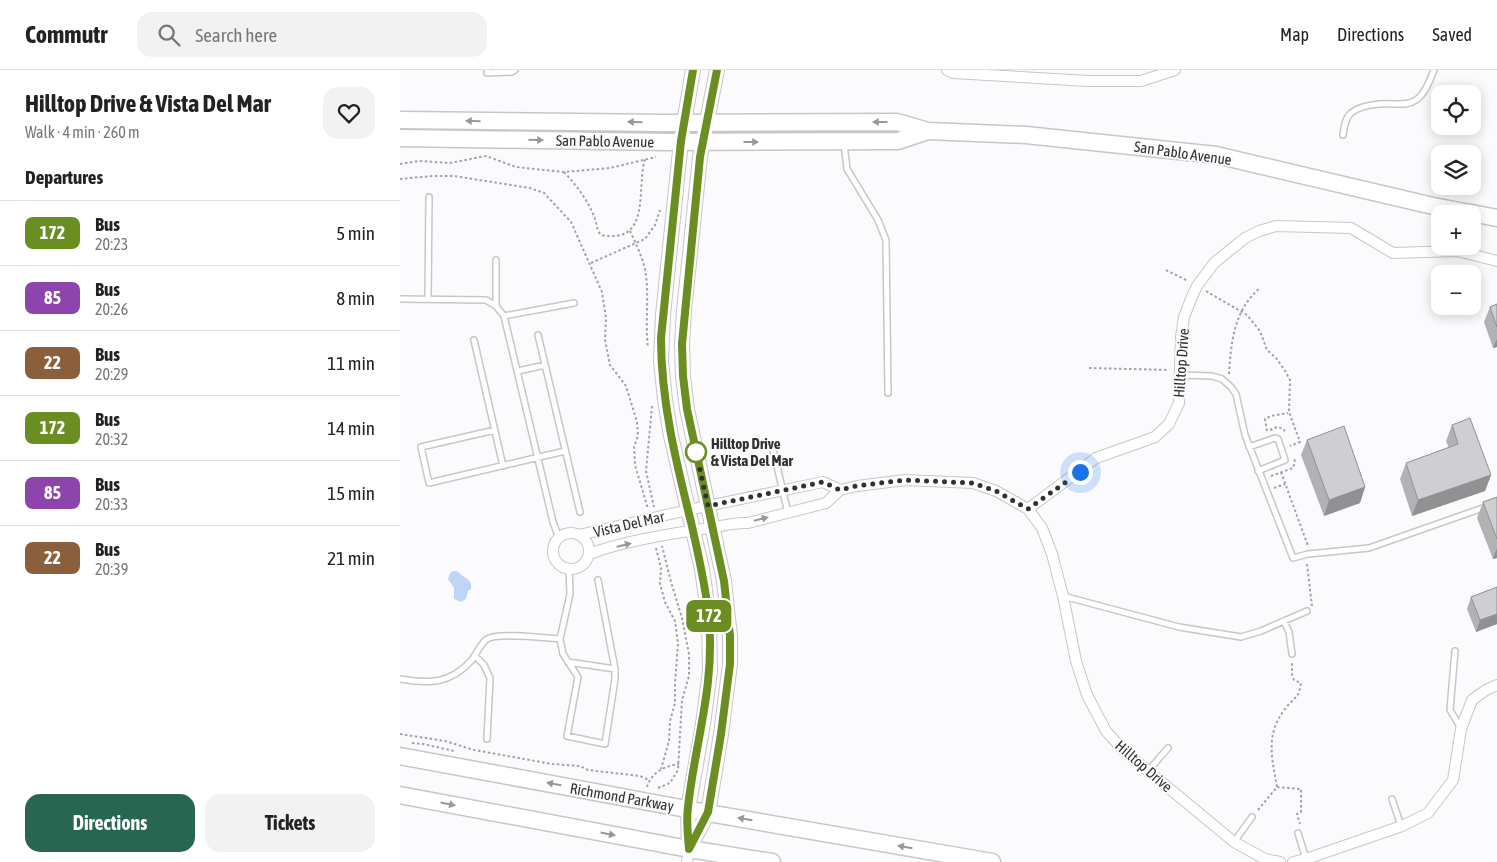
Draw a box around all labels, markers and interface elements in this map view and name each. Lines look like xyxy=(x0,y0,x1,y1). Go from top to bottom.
search box xyxy=(137,12,487,57)
text: Commutr xyxy=(25,21,107,48)
icon: search xyxy=(155,21,183,49)
text: Search here xyxy=(195,24,277,46)
text: Map xyxy=(1280,24,1309,45)
text: Directions xyxy=(1337,24,1404,45)
text: Saved xyxy=(1432,24,1472,45)
map controls xyxy=(1431,85,1481,315)
button: locate xyxy=(1431,85,1481,135)
button: heart xyxy=(323,87,375,139)
text: Hilltop Drive & Vista Del Mar xyxy=(25,90,271,117)
one-way arrow xyxy=(465,117,481,125)
one-way arrow xyxy=(627,118,643,126)
one-way arrow xyxy=(872,118,888,126)
text: Walk · 4 min · 260 m xyxy=(25,123,139,141)
street label: San Pablo Avenue xyxy=(556,132,654,150)
one-way arrow xyxy=(528,136,544,144)
one-way arrow xyxy=(744,138,760,146)
street label: San Pablo Avenue xyxy=(1133,138,1233,168)
button: layers xyxy=(1431,145,1481,195)
text: Departures xyxy=(25,166,103,188)
button: + xyxy=(1431,205,1481,255)
text: Bus xyxy=(95,213,120,235)
text: 172 xyxy=(40,222,65,243)
text: 5 min xyxy=(336,222,375,244)
text: 20:23 xyxy=(95,235,128,253)
button: − xyxy=(1431,265,1481,315)
text: Bus xyxy=(95,278,120,300)
text: 85 xyxy=(44,287,61,308)
text: 8 min xyxy=(336,287,375,309)
text: 20:26 xyxy=(95,300,128,318)
street label: Hilltop Drive xyxy=(1170,327,1192,398)
text: Bus xyxy=(95,343,120,365)
text: 22 xyxy=(44,352,61,373)
text: 11 min xyxy=(327,352,375,374)
text: 20:29 xyxy=(95,365,128,383)
text: Bus xyxy=(95,408,120,430)
text: 172 xyxy=(40,417,65,438)
text: 14 min xyxy=(327,417,375,439)
text: 20:32 xyxy=(95,430,128,448)
place label: Hilltop Drive & Vista Del Mar xyxy=(711,435,794,469)
marker: Hilltop Drive & Vista Del Mar xyxy=(685,441,707,463)
your location xyxy=(1068,460,1093,485)
text: Bus xyxy=(95,473,120,495)
text: 85 xyxy=(44,482,61,503)
text: 15 min xyxy=(327,482,375,504)
text: 20:33 xyxy=(95,495,128,513)
street label: Vista Del Mar xyxy=(592,507,667,540)
one-way arrow xyxy=(754,515,769,523)
text: Bus xyxy=(95,538,120,560)
one-way arrow xyxy=(617,541,632,549)
text: 22 xyxy=(44,547,61,568)
text: 21 min xyxy=(327,547,375,569)
text: 20:39 xyxy=(95,560,128,578)
line badge: 172 xyxy=(680,600,738,632)
text: 172 xyxy=(696,605,722,626)
street label: Hilltop Drive xyxy=(1112,737,1176,795)
one-way arrow xyxy=(546,780,561,788)
street label: Richmond Parkway xyxy=(569,780,675,814)
button: Directions xyxy=(25,794,195,852)
button: Tickets xyxy=(205,794,375,852)
one-way arrow xyxy=(440,800,456,808)
one-way arrow xyxy=(737,815,753,823)
one-way arrow xyxy=(600,830,616,838)
one-way arrow xyxy=(897,842,913,850)

